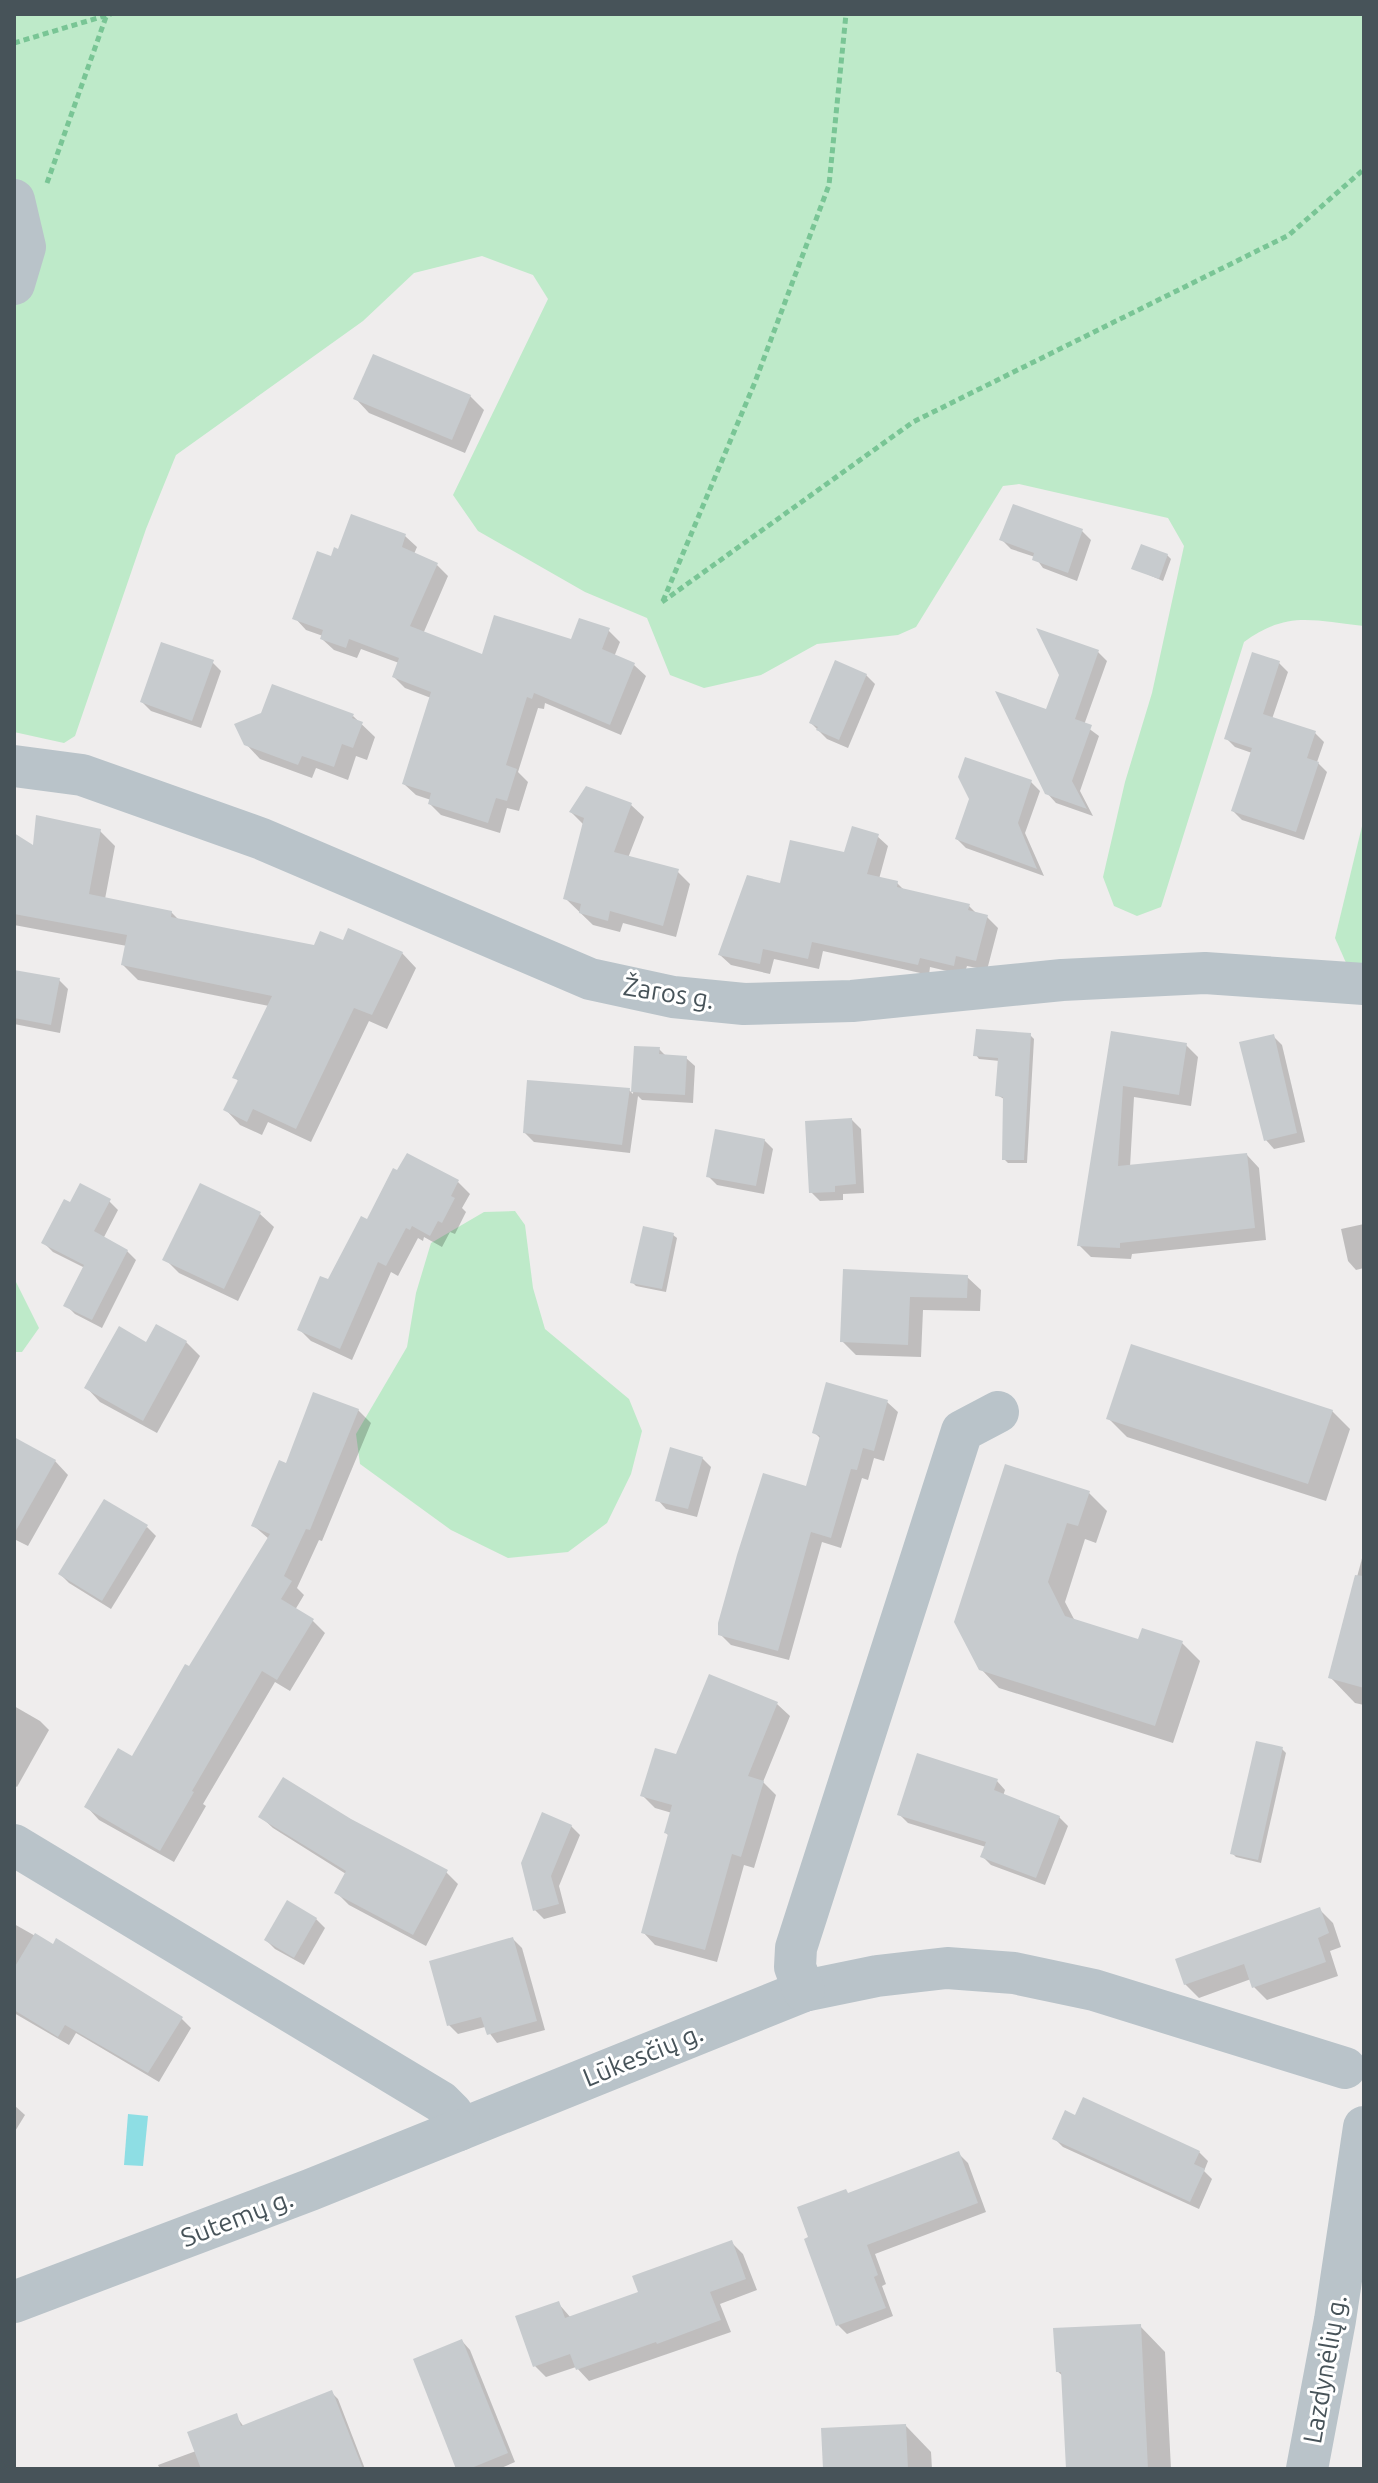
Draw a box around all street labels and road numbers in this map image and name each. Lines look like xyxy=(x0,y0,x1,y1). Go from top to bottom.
street label: Žaros g. xyxy=(622,970,717,1014)
street label: Lūkesčių g. xyxy=(579,2017,707,2092)
street label: Sutemų g. xyxy=(177,2183,297,2252)
street label: Lazdynėlių g. xyxy=(1297,2292,1352,2446)

